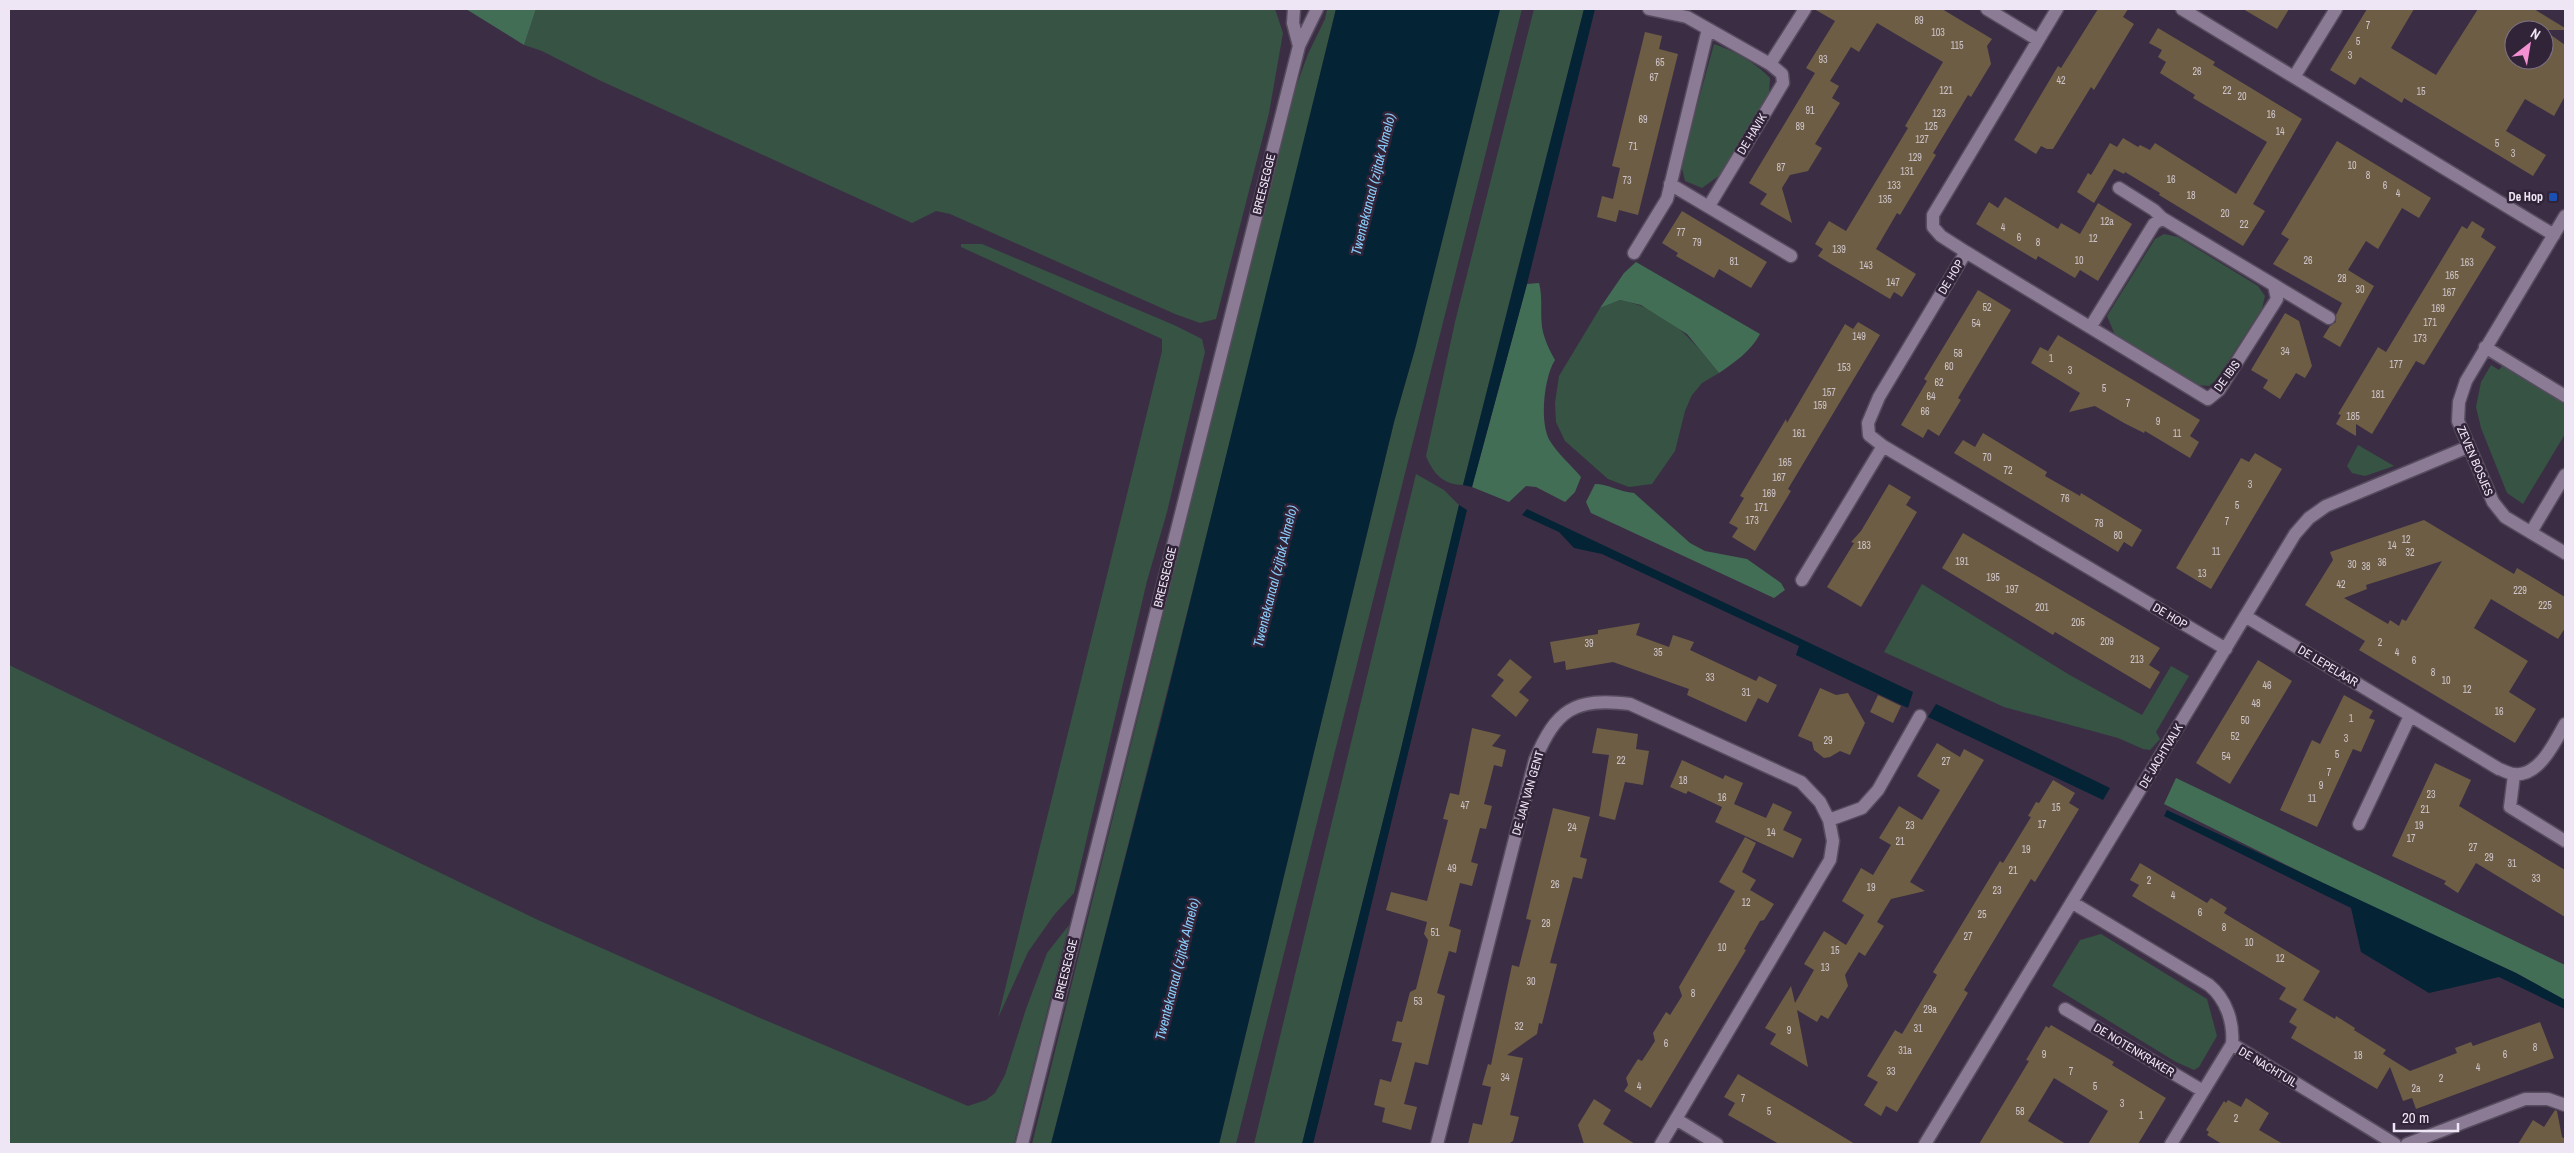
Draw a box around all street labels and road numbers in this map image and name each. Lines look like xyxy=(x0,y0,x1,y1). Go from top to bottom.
street label: DE HAVIK xyxy=(1733,110,1771,158)
street label: BREESEGGE xyxy=(1249,152,1279,216)
street label: DE HOP xyxy=(1934,256,1968,297)
street label: DE IBIS xyxy=(2210,357,2244,395)
street label: ZEVEN BOSJES xyxy=(2453,424,2497,499)
street label: BREESEGGE xyxy=(1150,545,1180,609)
street label: DE HOP xyxy=(2150,599,2191,633)
street label: DE LEPELAAR xyxy=(2295,642,2361,690)
street label: DE JACHTVALK xyxy=(2135,720,2187,791)
street label: DE JAN VAN GENT xyxy=(1508,749,1548,837)
street label: BREESEGGE xyxy=(1051,937,1081,1001)
street label: DE NOTENKRAKER xyxy=(2091,1020,2177,1080)
street label: DE NACHTUIL xyxy=(2236,1043,2301,1091)

